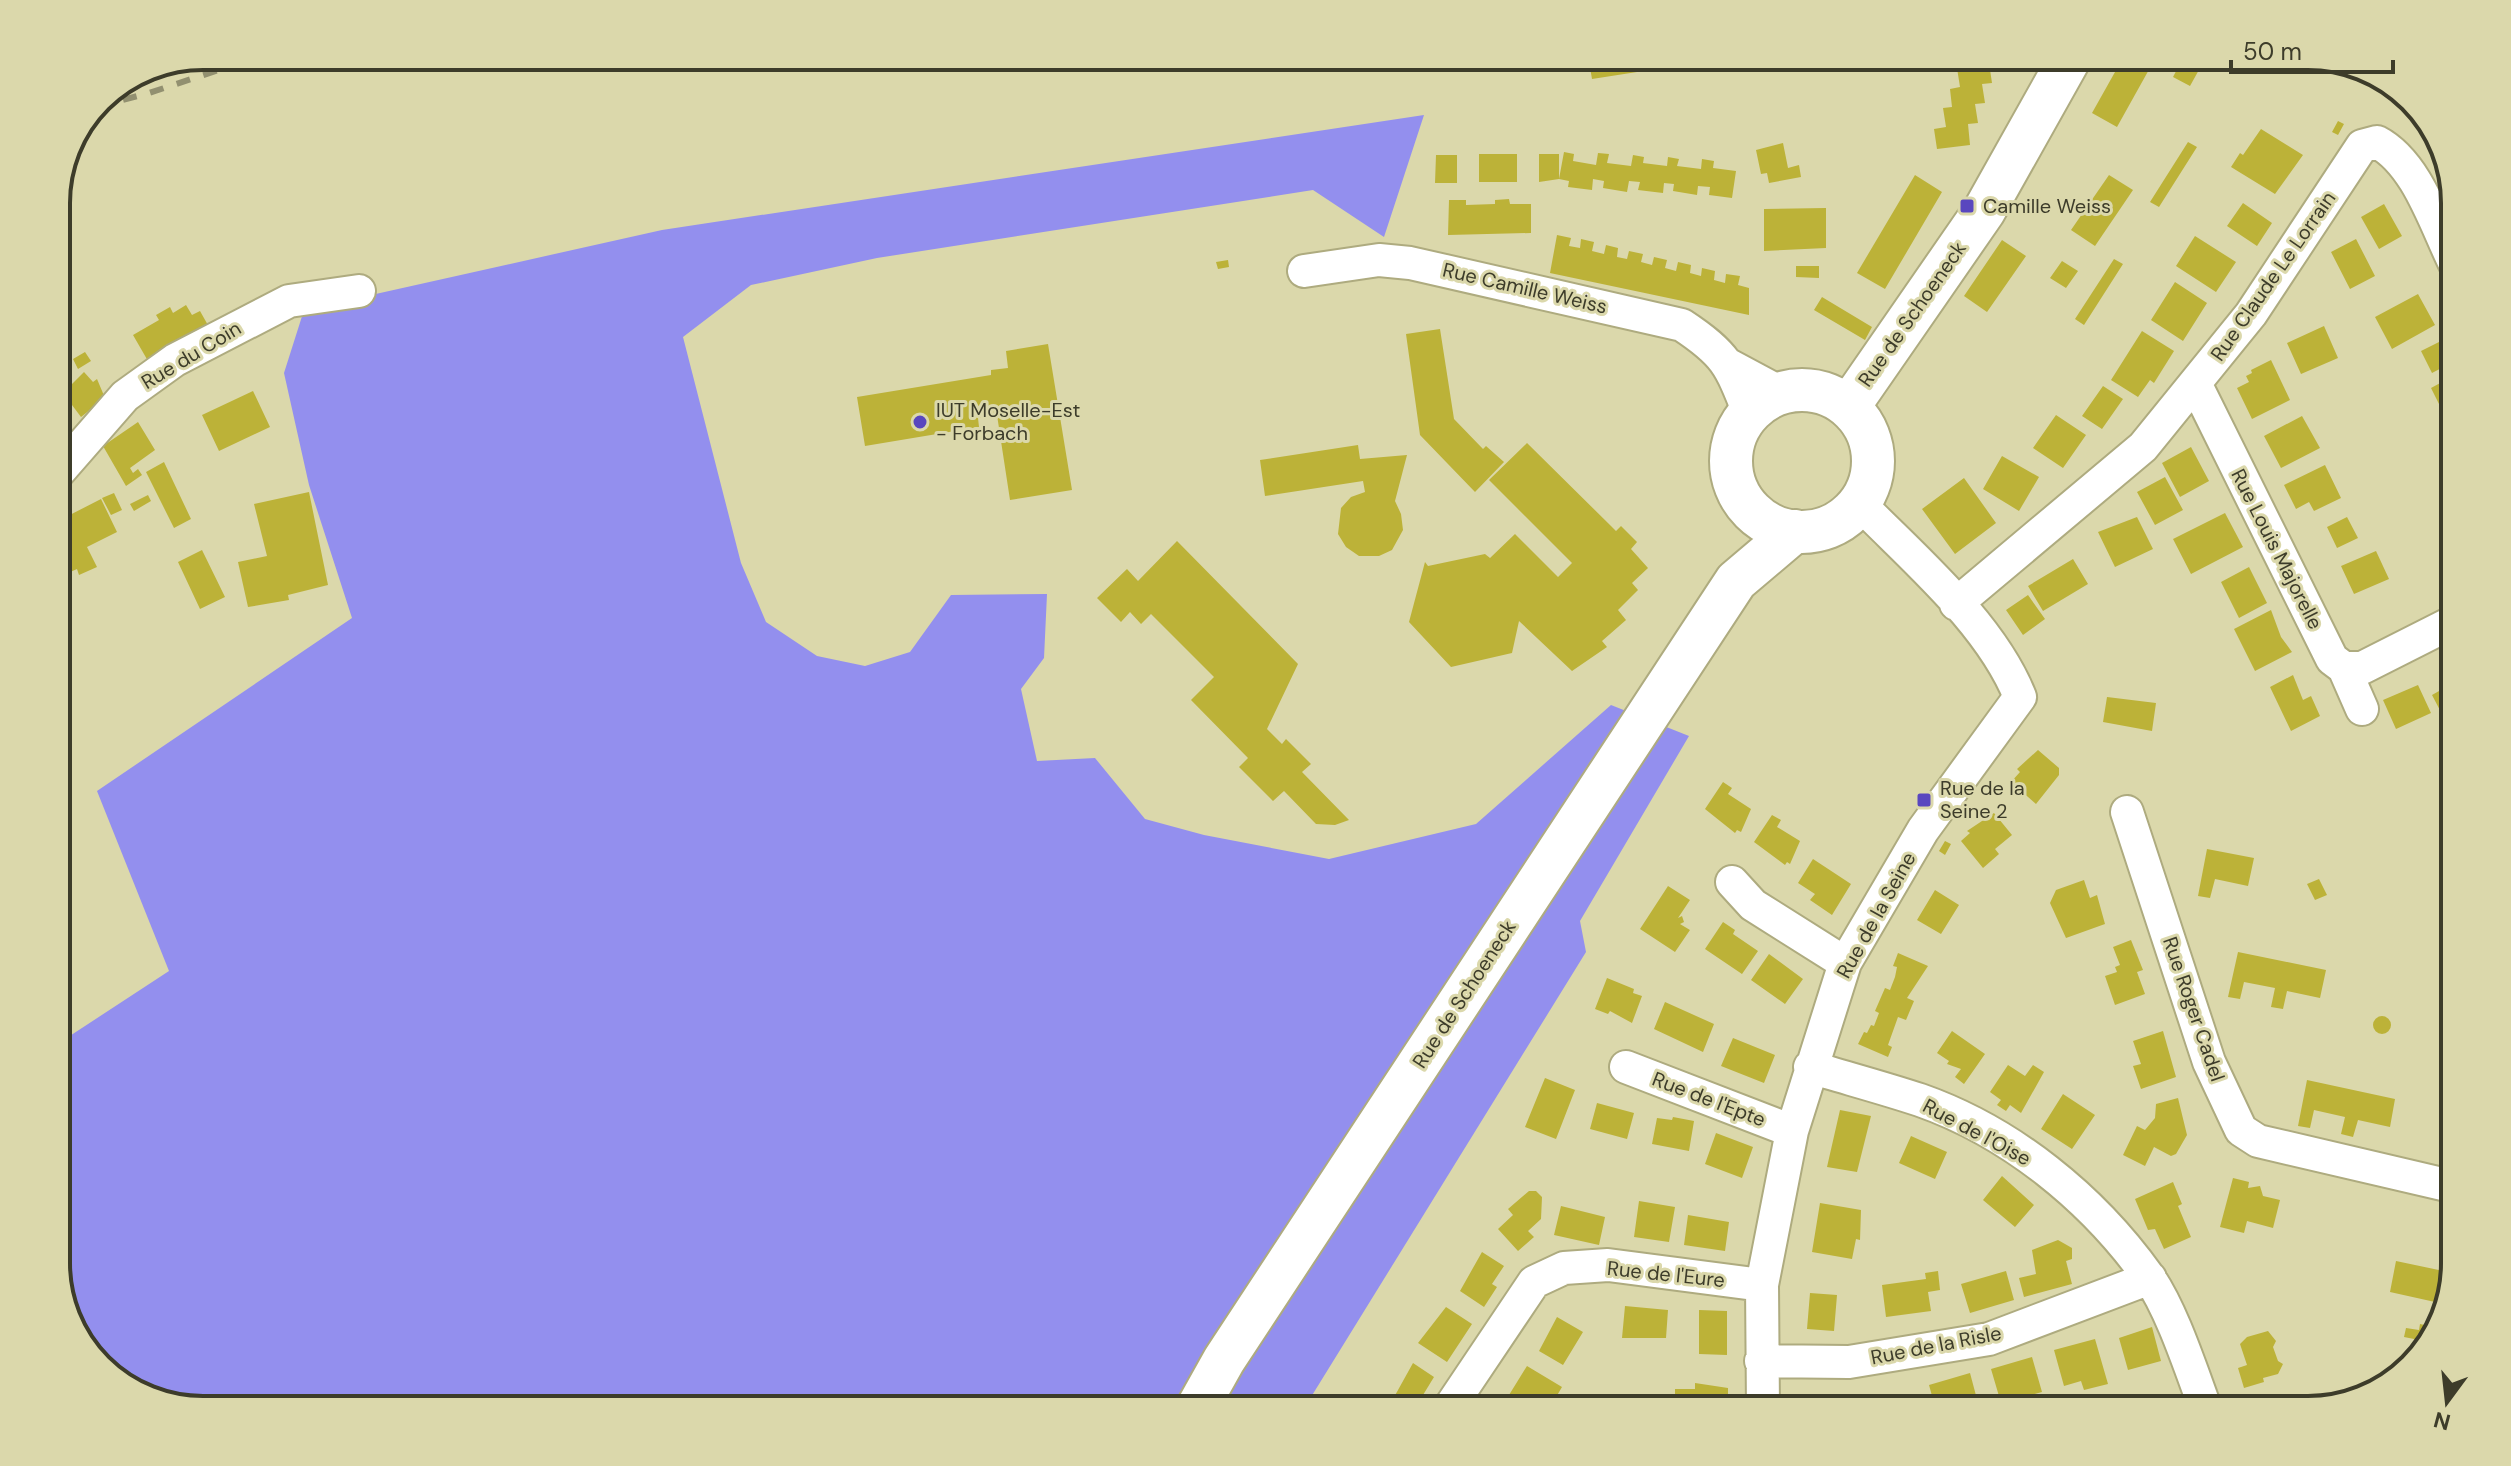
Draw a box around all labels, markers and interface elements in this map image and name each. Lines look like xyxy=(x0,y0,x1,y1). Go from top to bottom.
scale bar xyxy=(2231,24,2393,74)
text: 50 m xyxy=(2243,36,2302,67)
street label: Rue Claude Le Lorrain xyxy=(2205,186,2341,366)
place label: Camille Weiss xyxy=(1983,193,2111,219)
marker: Camille Weiss xyxy=(1958,197,1976,215)
street label: Rue de Schoeneck xyxy=(1852,236,1972,392)
street label: Rue Camille Weiss xyxy=(1440,256,1610,320)
street label: Rue du Coin xyxy=(136,315,246,395)
place label: IUT Moselle-Est - Forbach xyxy=(936,397,1080,446)
marker: IUT Moselle-Est - Forbach xyxy=(911,413,929,431)
street label: Rue Louis Majorelle xyxy=(2225,464,2329,634)
place label: Rue de la Seine 2 xyxy=(1940,775,2025,824)
marker: Rue de la Seine 2 xyxy=(1915,791,1933,809)
street label: Rue de la Seine xyxy=(1831,847,1921,983)
street label: Rue de Schoeneck xyxy=(1406,915,1522,1073)
street label: Rue Roger Cadel xyxy=(2157,933,2231,1085)
street label: Rue de l'Epte xyxy=(1649,1065,1769,1133)
street label: Rue de l'Oise xyxy=(1919,1093,2035,1171)
street label: Rue de l'Eure xyxy=(1606,1255,1726,1293)
street label: Rue de la Risle xyxy=(1869,1320,2003,1370)
north arrow xyxy=(2407,1362,2487,1442)
text: N xyxy=(2430,1405,2453,1437)

